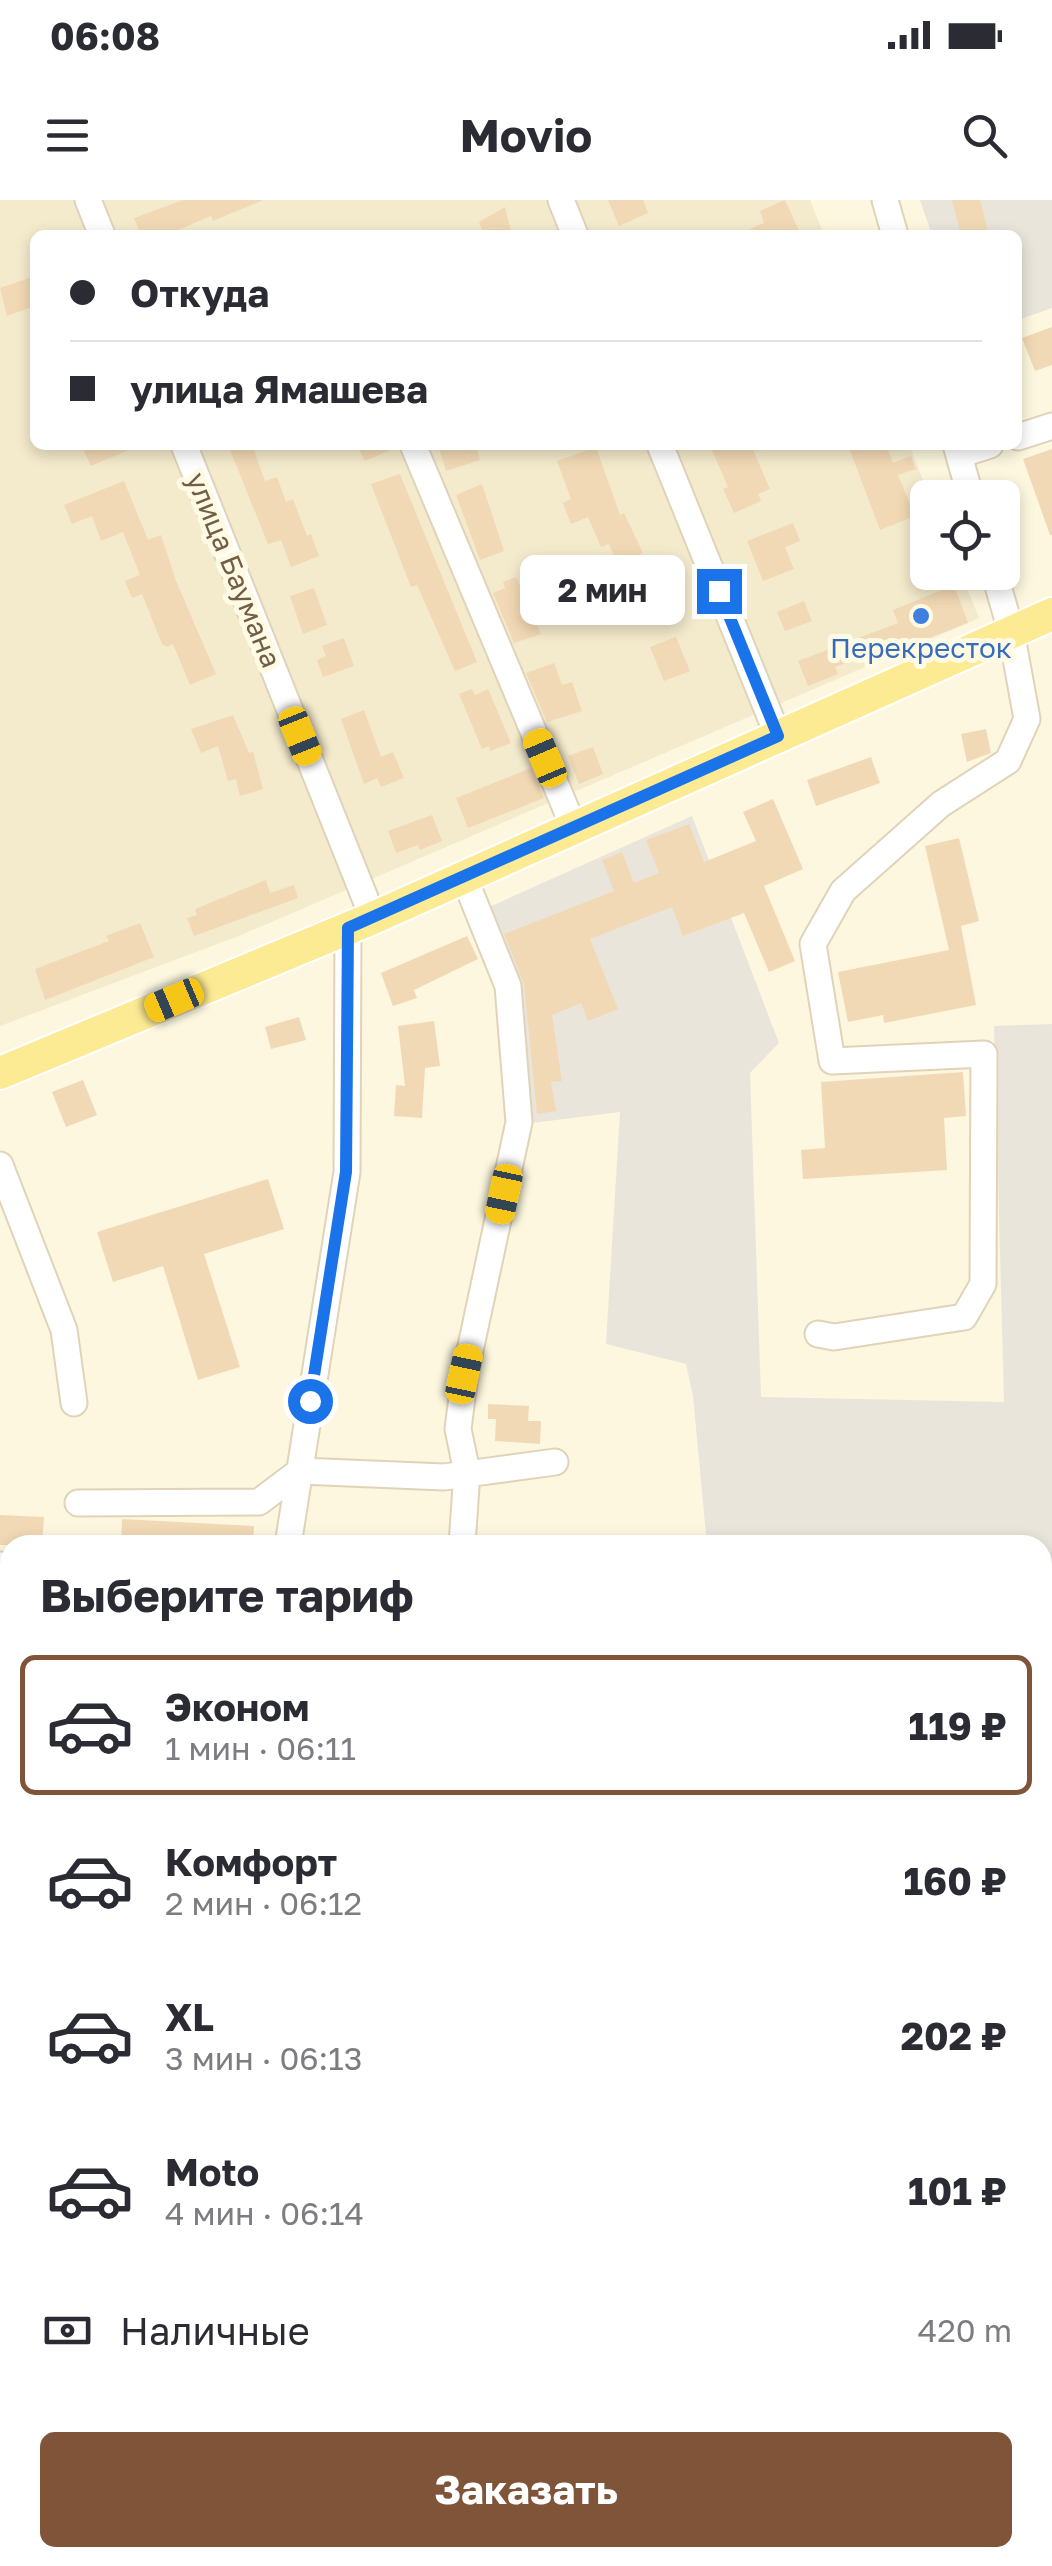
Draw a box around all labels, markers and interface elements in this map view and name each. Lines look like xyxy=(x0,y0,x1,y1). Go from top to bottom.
text: 06:08 xyxy=(50,13,160,58)
icon: menu xyxy=(40,108,95,163)
text: Movio xyxy=(460,108,592,162)
icon: search xyxy=(957,108,1012,163)
text: Откуда xyxy=(130,270,269,315)
text: улица Ямашева xyxy=(130,366,428,411)
street label: улица Баумана xyxy=(180,467,289,672)
map controls xyxy=(910,480,1020,590)
button: locate xyxy=(910,480,1020,590)
callout: 2 мин xyxy=(519,556,684,626)
route end xyxy=(697,569,742,614)
text: 2 мин xyxy=(558,571,647,609)
marker: Перекресток xyxy=(910,605,932,627)
place label: Перекресток xyxy=(830,631,1012,664)
car xyxy=(275,703,325,769)
car xyxy=(519,725,571,791)
car xyxy=(141,974,207,1026)
car xyxy=(483,1162,525,1226)
car xyxy=(443,1342,485,1406)
route start xyxy=(288,1379,333,1424)
text: Выберите тариф xyxy=(40,1568,414,1622)
icon: car xyxy=(45,1680,135,1770)
text: Эконом xyxy=(165,1684,309,1729)
text: 119 ₽ xyxy=(909,1703,1007,1748)
text: 1 мин · 06:11 xyxy=(165,1729,356,1767)
icon: car xyxy=(45,1835,135,1925)
text: Комфорт xyxy=(165,1839,337,1884)
text: 160 ₽ xyxy=(903,1858,1007,1903)
text: 2 мин · 06:12 xyxy=(165,1884,362,1922)
icon: car xyxy=(45,1990,135,2080)
text: XL xyxy=(165,1994,214,2039)
text: 202 ₽ xyxy=(901,2013,1007,2058)
text: 3 мин · 06:13 xyxy=(165,2039,362,2077)
icon: car xyxy=(45,2145,135,2235)
text: Moto xyxy=(165,2149,259,2194)
text: 101 ₽ xyxy=(908,2168,1007,2213)
text: 4 мин · 06:14 xyxy=(165,2194,364,2232)
icon: cash xyxy=(40,2303,95,2358)
text: Наличные xyxy=(120,2308,310,2353)
text: 420 m xyxy=(918,2311,1012,2349)
button: Заказать xyxy=(40,2432,1012,2547)

